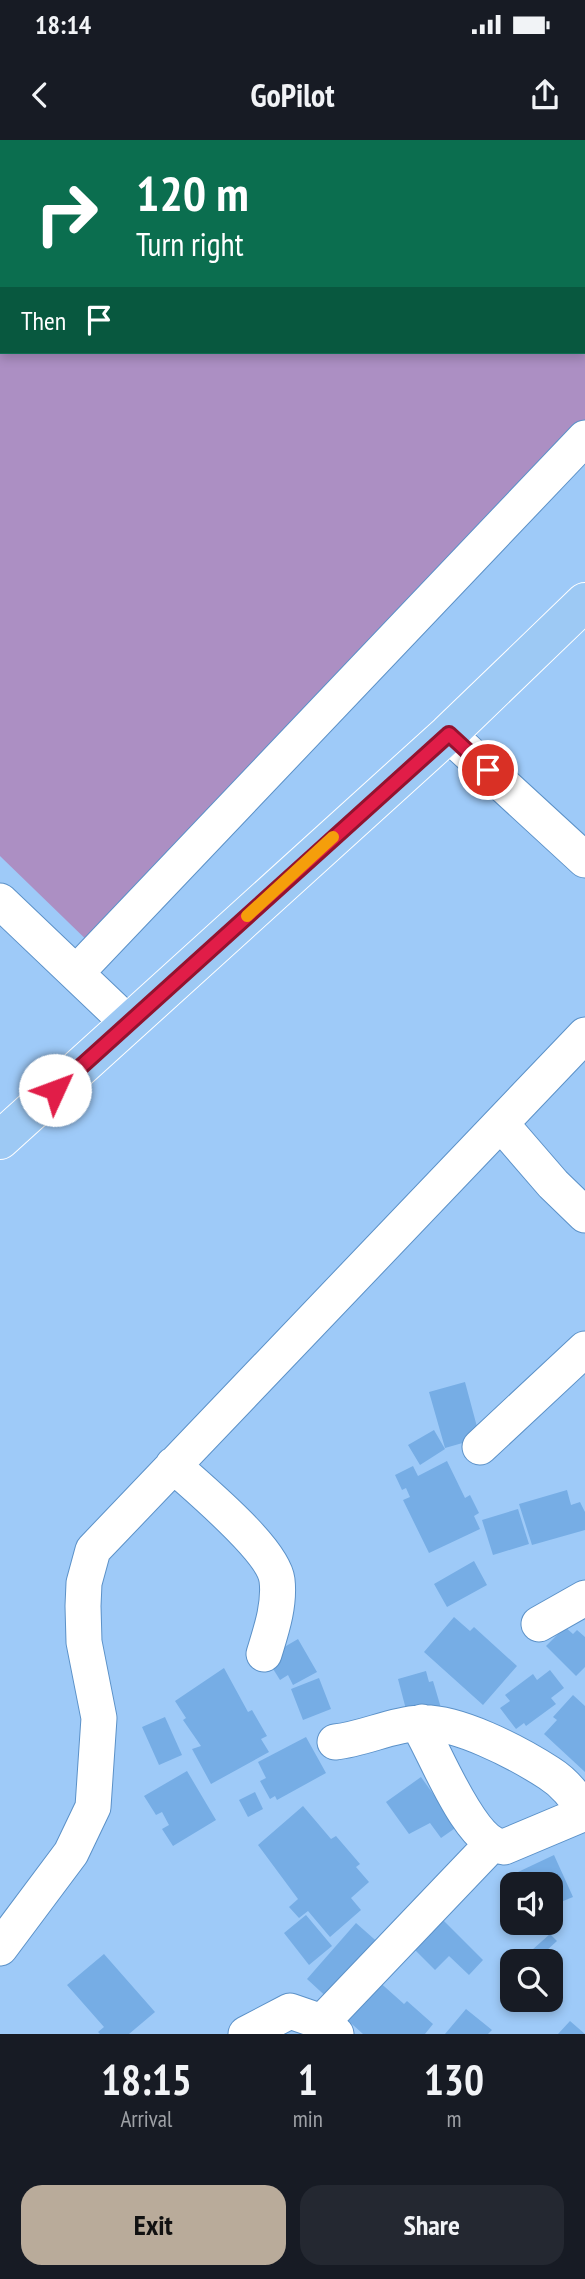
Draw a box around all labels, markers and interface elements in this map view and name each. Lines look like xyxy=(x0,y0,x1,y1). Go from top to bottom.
text: 18:14 xyxy=(35,8,91,41)
text: GoPilot xyxy=(250,74,335,116)
icon: back xyxy=(21,76,59,114)
icon: share xyxy=(526,76,564,114)
text: 120 m xyxy=(136,161,249,225)
icon: right xyxy=(21,168,112,259)
text: Turn right xyxy=(136,223,244,265)
icon: arrive xyxy=(80,301,118,339)
text: Then xyxy=(21,304,66,337)
pin xyxy=(458,740,518,800)
icon: arrive xyxy=(469,751,507,789)
position arrow xyxy=(18,1053,92,1127)
map controls xyxy=(500,1872,563,2012)
button: sound xyxy=(500,1872,563,1935)
button: search xyxy=(500,1949,563,2012)
text: 18:15 xyxy=(101,2052,192,2107)
text: 1 xyxy=(298,2052,318,2107)
text: 130 xyxy=(424,2052,484,2107)
text: Arrival xyxy=(120,2104,172,2133)
text: min xyxy=(293,2104,323,2133)
text: m xyxy=(446,2104,461,2133)
button: Exit xyxy=(21,2185,286,2265)
button: Share xyxy=(300,2185,564,2265)

